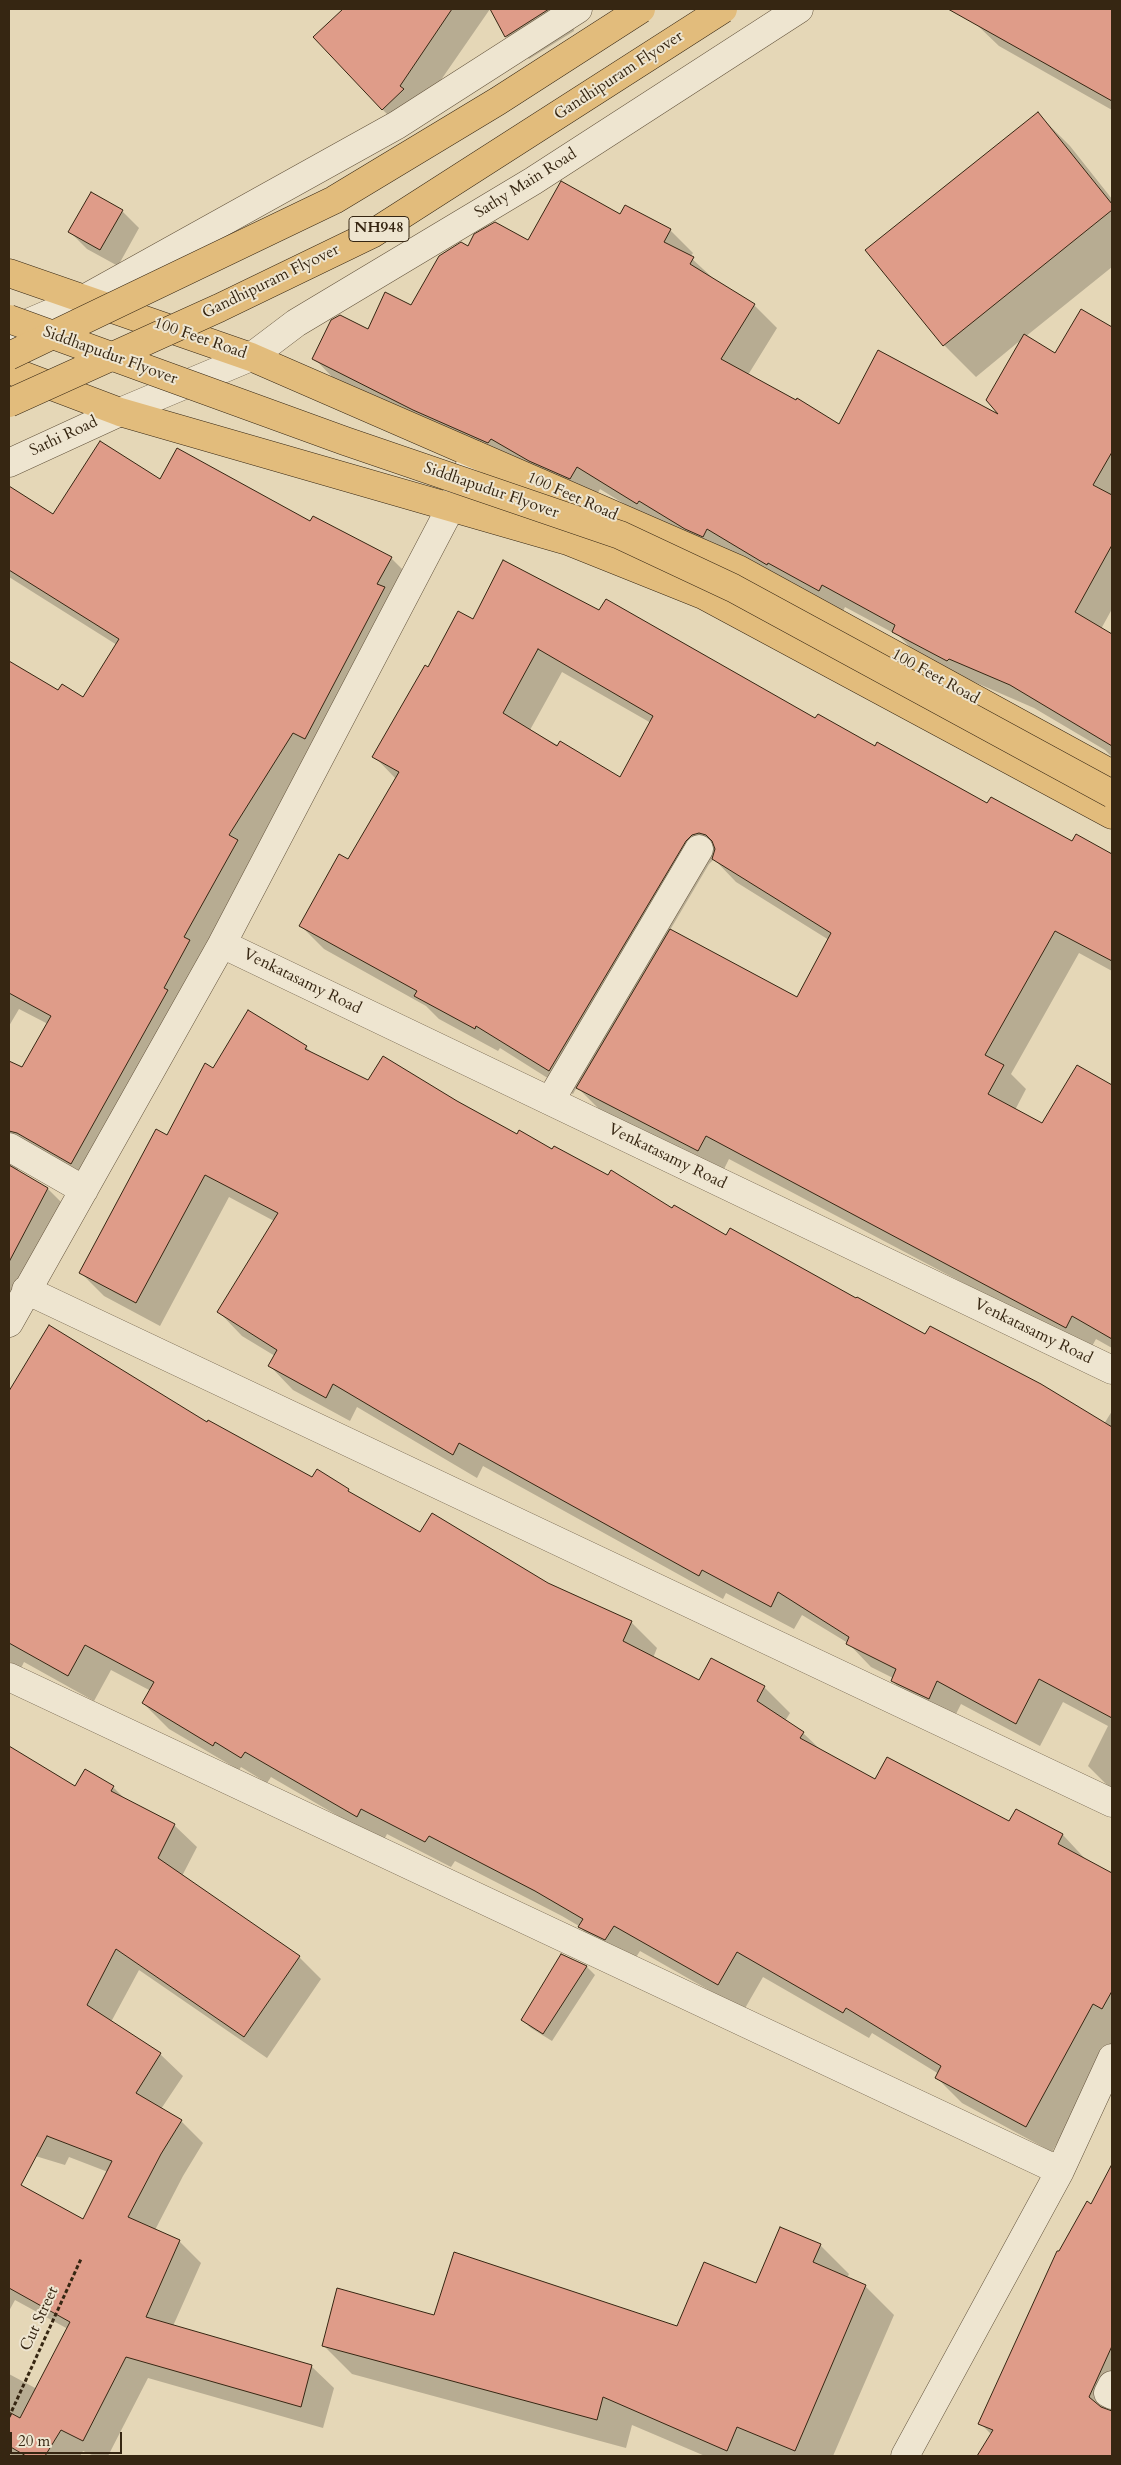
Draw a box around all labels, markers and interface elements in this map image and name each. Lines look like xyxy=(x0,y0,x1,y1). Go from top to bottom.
street label: Gandhipuram Flyover xyxy=(551,27,687,125)
street label: Sathy Main Road xyxy=(471,145,581,223)
road number: NH948 xyxy=(349,216,409,242)
street label: Gandhipuram Flyover xyxy=(199,241,343,323)
street label: 100 Feet Road xyxy=(151,314,249,364)
street label: Siddhapudur Flyover xyxy=(40,323,180,389)
street label: Sathi Road xyxy=(27,413,101,461)
street label: Siddhapudur Flyover xyxy=(421,459,561,523)
street label: 100 Feet Road xyxy=(524,468,620,526)
street label: 100 Feet Road xyxy=(888,645,982,709)
street label: Venkatasamy Road xyxy=(240,945,364,1019)
street label: Venkatasamy Road xyxy=(605,1120,729,1194)
street label: Venkatasamy Road xyxy=(971,1295,1095,1369)
street label: Cut Street xyxy=(17,2284,63,2354)
scale bar xyxy=(12,2422,125,2454)
text: 20 m xyxy=(18,2431,50,2451)

